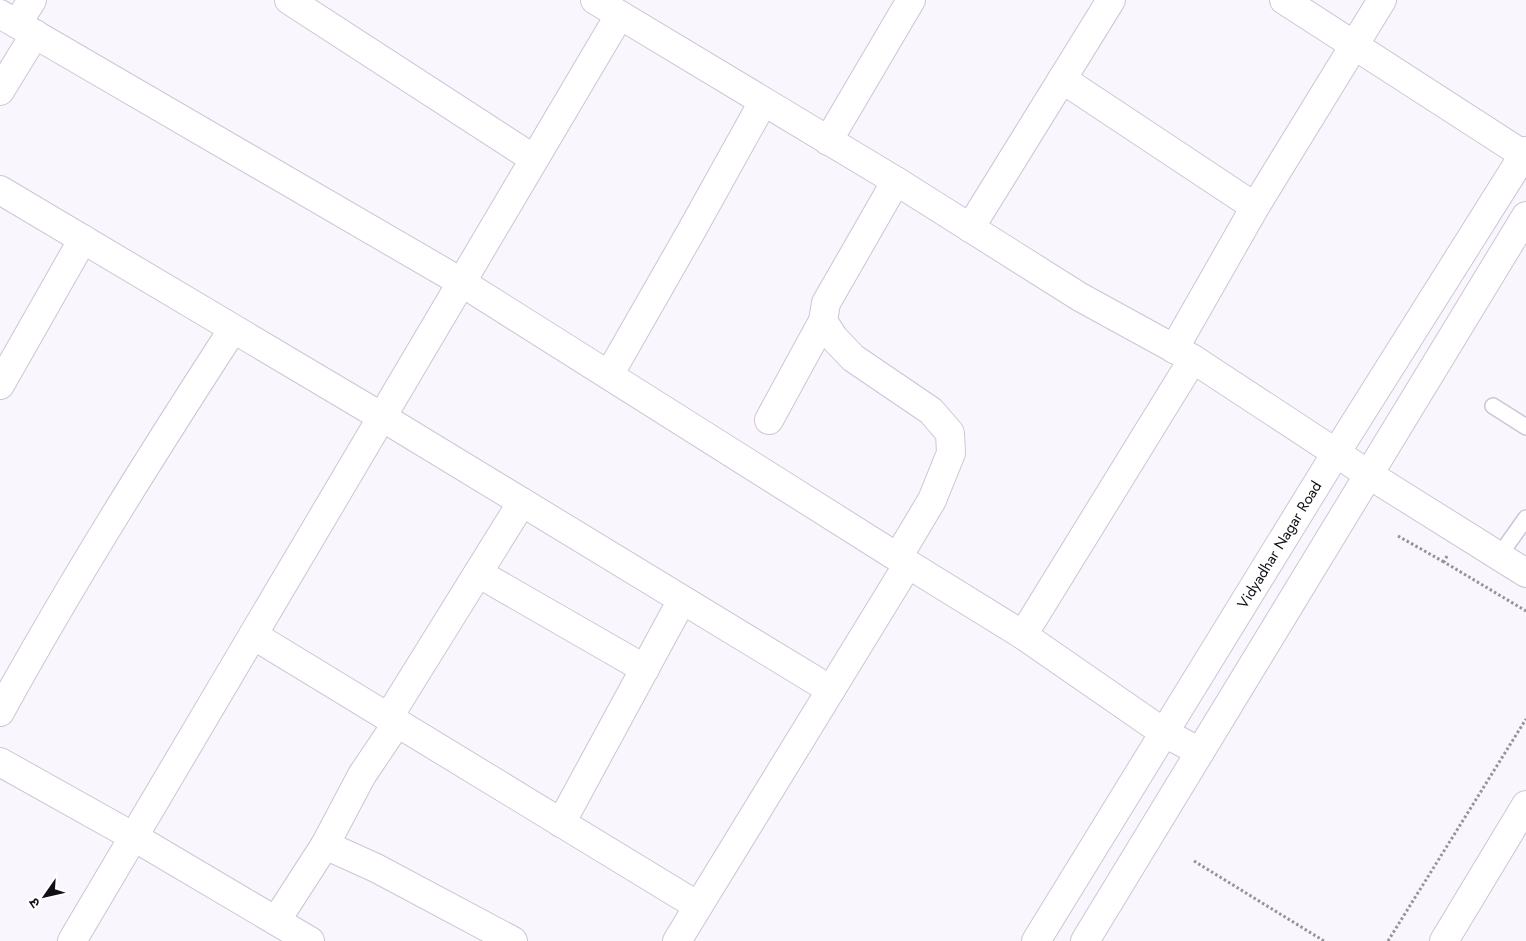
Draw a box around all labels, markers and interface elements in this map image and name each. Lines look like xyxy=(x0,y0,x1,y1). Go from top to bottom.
street label: Vidyadhar Nagar Road xyxy=(1232,477,1327,613)
north arrow xyxy=(20,871,70,921)
text: उ xyxy=(23,894,45,912)

